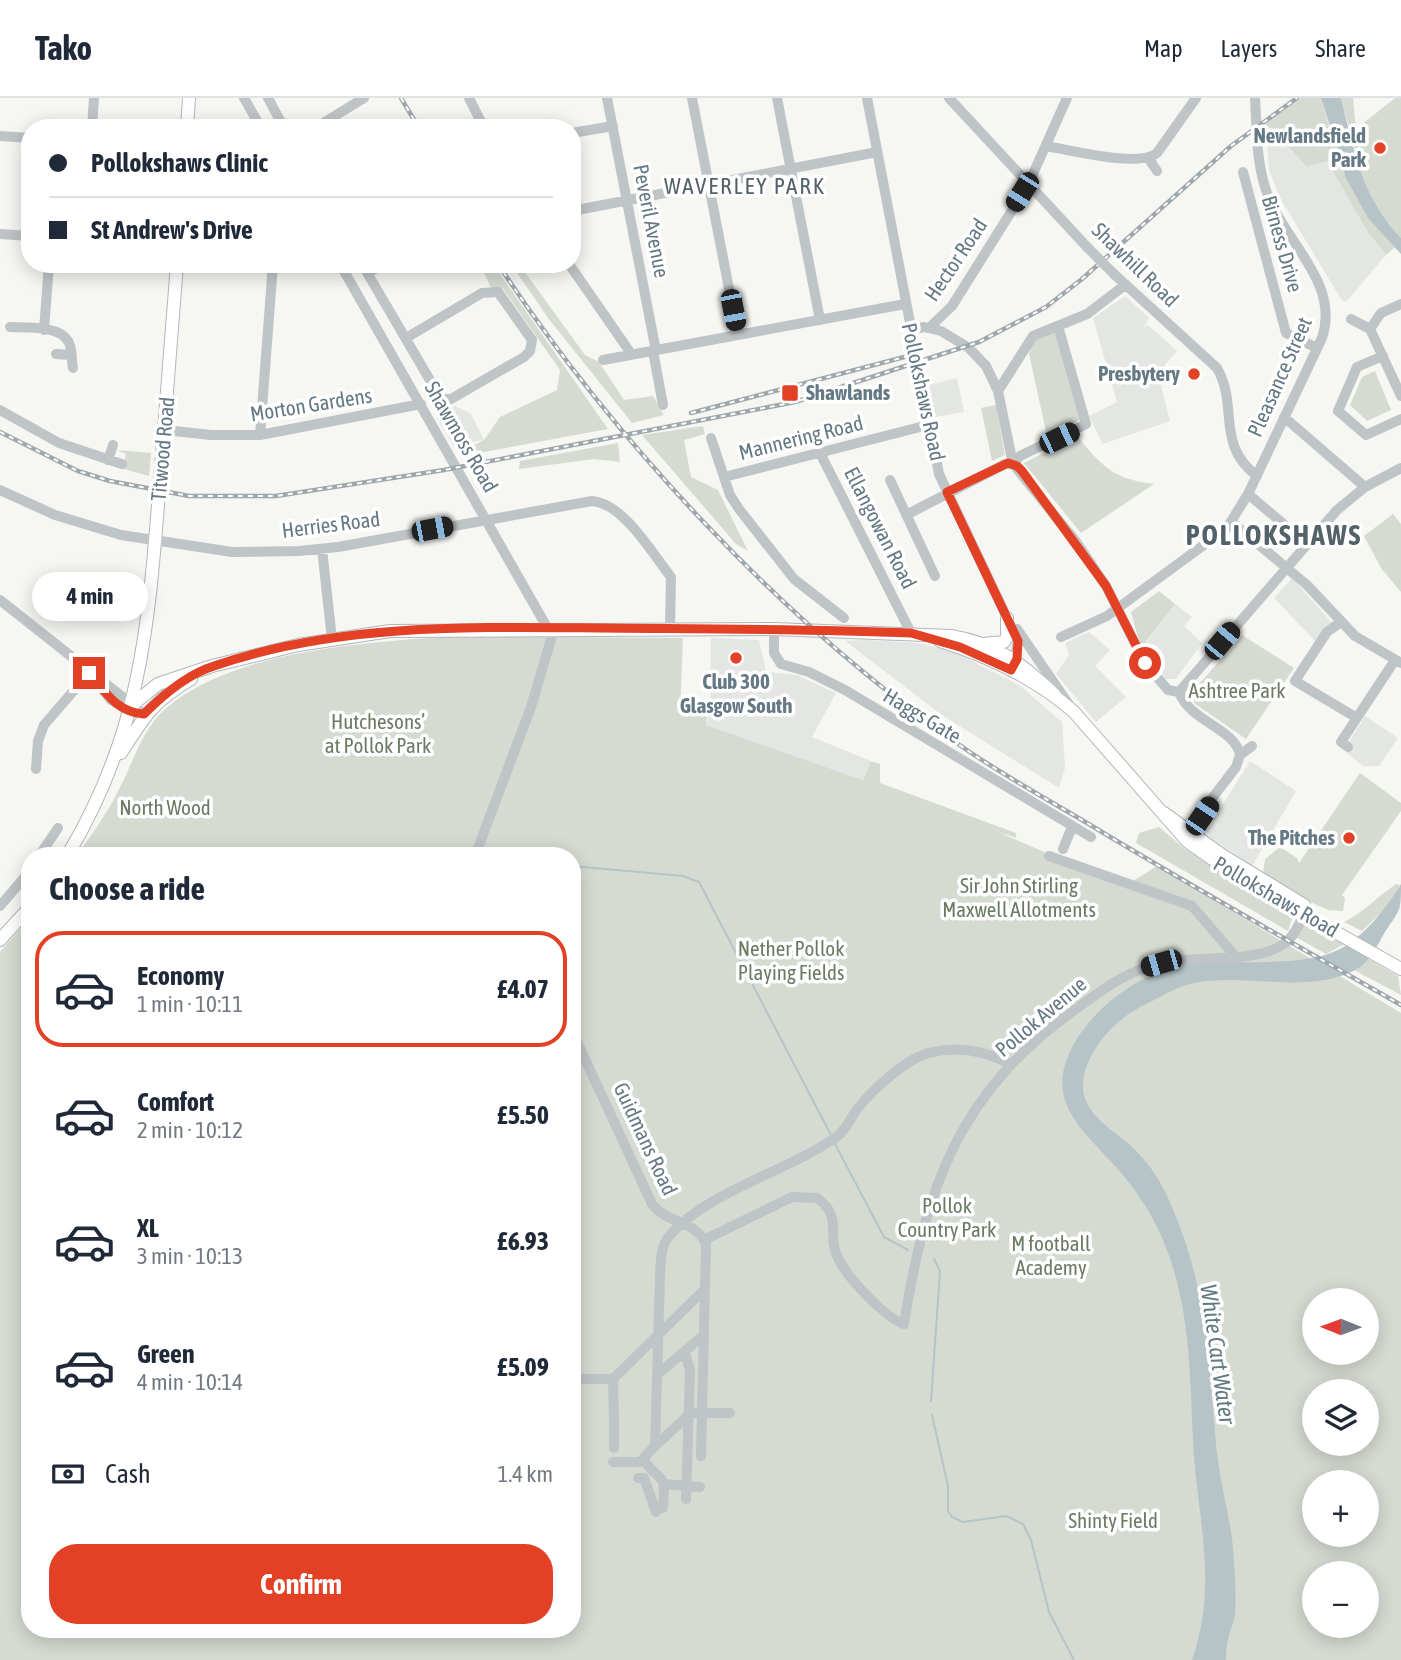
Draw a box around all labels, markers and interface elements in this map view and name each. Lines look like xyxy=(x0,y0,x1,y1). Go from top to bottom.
text: Tako xyxy=(35,29,92,67)
text: Map xyxy=(1144,35,1183,62)
text: Layers xyxy=(1221,35,1277,62)
text: Share xyxy=(1315,35,1366,62)
place label: Newlandsfield Park xyxy=(1253,123,1367,171)
marker: Newlandsfield Park xyxy=(1372,140,1388,156)
text: Pollokshaws Clinic xyxy=(91,148,268,178)
street label: Peveril Avenue xyxy=(629,162,675,280)
car xyxy=(1002,169,1043,215)
district label: WAVERLEY PARK xyxy=(664,173,826,199)
street label: Birness Drive xyxy=(1258,193,1308,295)
street label: Hector Road xyxy=(919,214,991,305)
text: St Andrew's Drive xyxy=(91,215,253,245)
street label: Shawhill Road xyxy=(1088,217,1184,311)
car xyxy=(719,287,748,333)
street label: Pleasance Street xyxy=(1242,313,1316,440)
street label: Pollokshaws Road xyxy=(898,321,950,463)
place label: Presbytery xyxy=(1098,361,1180,385)
marker: Presbytery xyxy=(1186,366,1202,382)
street label: Shawmoss Road xyxy=(420,377,503,496)
place label: Shawlands xyxy=(806,380,891,404)
street label: Morton Gardens xyxy=(248,383,373,425)
marker: Shawlands xyxy=(780,383,800,403)
street label: Titwood Road xyxy=(145,396,179,502)
street label: Mannering Road xyxy=(736,410,865,464)
car xyxy=(1036,419,1083,457)
street label: Ellangowan Road xyxy=(840,463,922,592)
street label: Herries Road xyxy=(280,506,381,542)
car xyxy=(410,515,455,543)
district label: POLLOKSHAWS xyxy=(1186,519,1362,551)
callout: 4 min xyxy=(31,572,147,620)
text: 4 min xyxy=(67,583,113,609)
car xyxy=(1201,618,1244,664)
route start xyxy=(1129,647,1161,679)
marker: Club 300 Glasgow South xyxy=(728,650,744,666)
route end xyxy=(73,657,105,689)
place label: Club 300 Glasgow South xyxy=(680,669,792,717)
park label: Ashtree Park xyxy=(1188,678,1286,702)
street label: Haggs Gate xyxy=(879,683,966,748)
park label: Hutchesons’ at Pollok Park xyxy=(325,709,431,757)
car xyxy=(1182,793,1223,839)
park label: North Wood xyxy=(119,795,211,819)
place label: The Pitches xyxy=(1248,825,1336,849)
marker: The Pitches xyxy=(1341,830,1357,846)
street label: Pollokshaws Road xyxy=(1210,851,1343,942)
text: Choose a ride xyxy=(49,870,205,907)
park label: Sir John Stirling Maxwell Allotments xyxy=(942,873,1096,921)
park label: Nether Pollok Playing Fields xyxy=(738,936,844,984)
car xyxy=(1138,947,1185,979)
icon: car xyxy=(53,958,116,1021)
text: Economy xyxy=(137,961,224,991)
street label: Pollok Avenue xyxy=(990,971,1091,1061)
text: £4.07 xyxy=(497,974,549,1004)
text: 1 min · 10:11 xyxy=(137,991,243,1017)
street label: Guidmans Road xyxy=(609,1078,682,1199)
icon: car xyxy=(53,1084,116,1147)
text: Comfort xyxy=(137,1087,214,1117)
text: £5.50 xyxy=(497,1100,549,1130)
text: 2 min · 10:12 xyxy=(137,1117,243,1143)
park label: Pollok Country Park xyxy=(898,1193,996,1241)
icon: car xyxy=(53,1210,116,1273)
text: XL xyxy=(137,1213,159,1243)
text: £6.93 xyxy=(497,1226,549,1256)
park label: M football Academy xyxy=(1011,1231,1091,1279)
text: 3 min · 10:13 xyxy=(137,1243,243,1269)
water label: White Cart Water xyxy=(1195,1282,1241,1427)
north arrow xyxy=(1302,1288,1379,1365)
map controls xyxy=(1302,1288,1379,1638)
icon: car xyxy=(53,1336,116,1399)
text: Green xyxy=(137,1339,195,1369)
text: £5.09 xyxy=(497,1352,549,1382)
text: 4 min · 10:14 xyxy=(137,1369,243,1395)
button: layers xyxy=(1302,1379,1379,1456)
icon: cash xyxy=(49,1455,87,1493)
text: Cash xyxy=(105,1459,151,1489)
text: 1.4 km xyxy=(497,1461,553,1487)
button: + xyxy=(1302,1470,1379,1547)
park label: Shinty Field xyxy=(1068,1508,1158,1532)
button: Confirm xyxy=(49,1544,553,1624)
button: − xyxy=(1302,1561,1379,1638)

